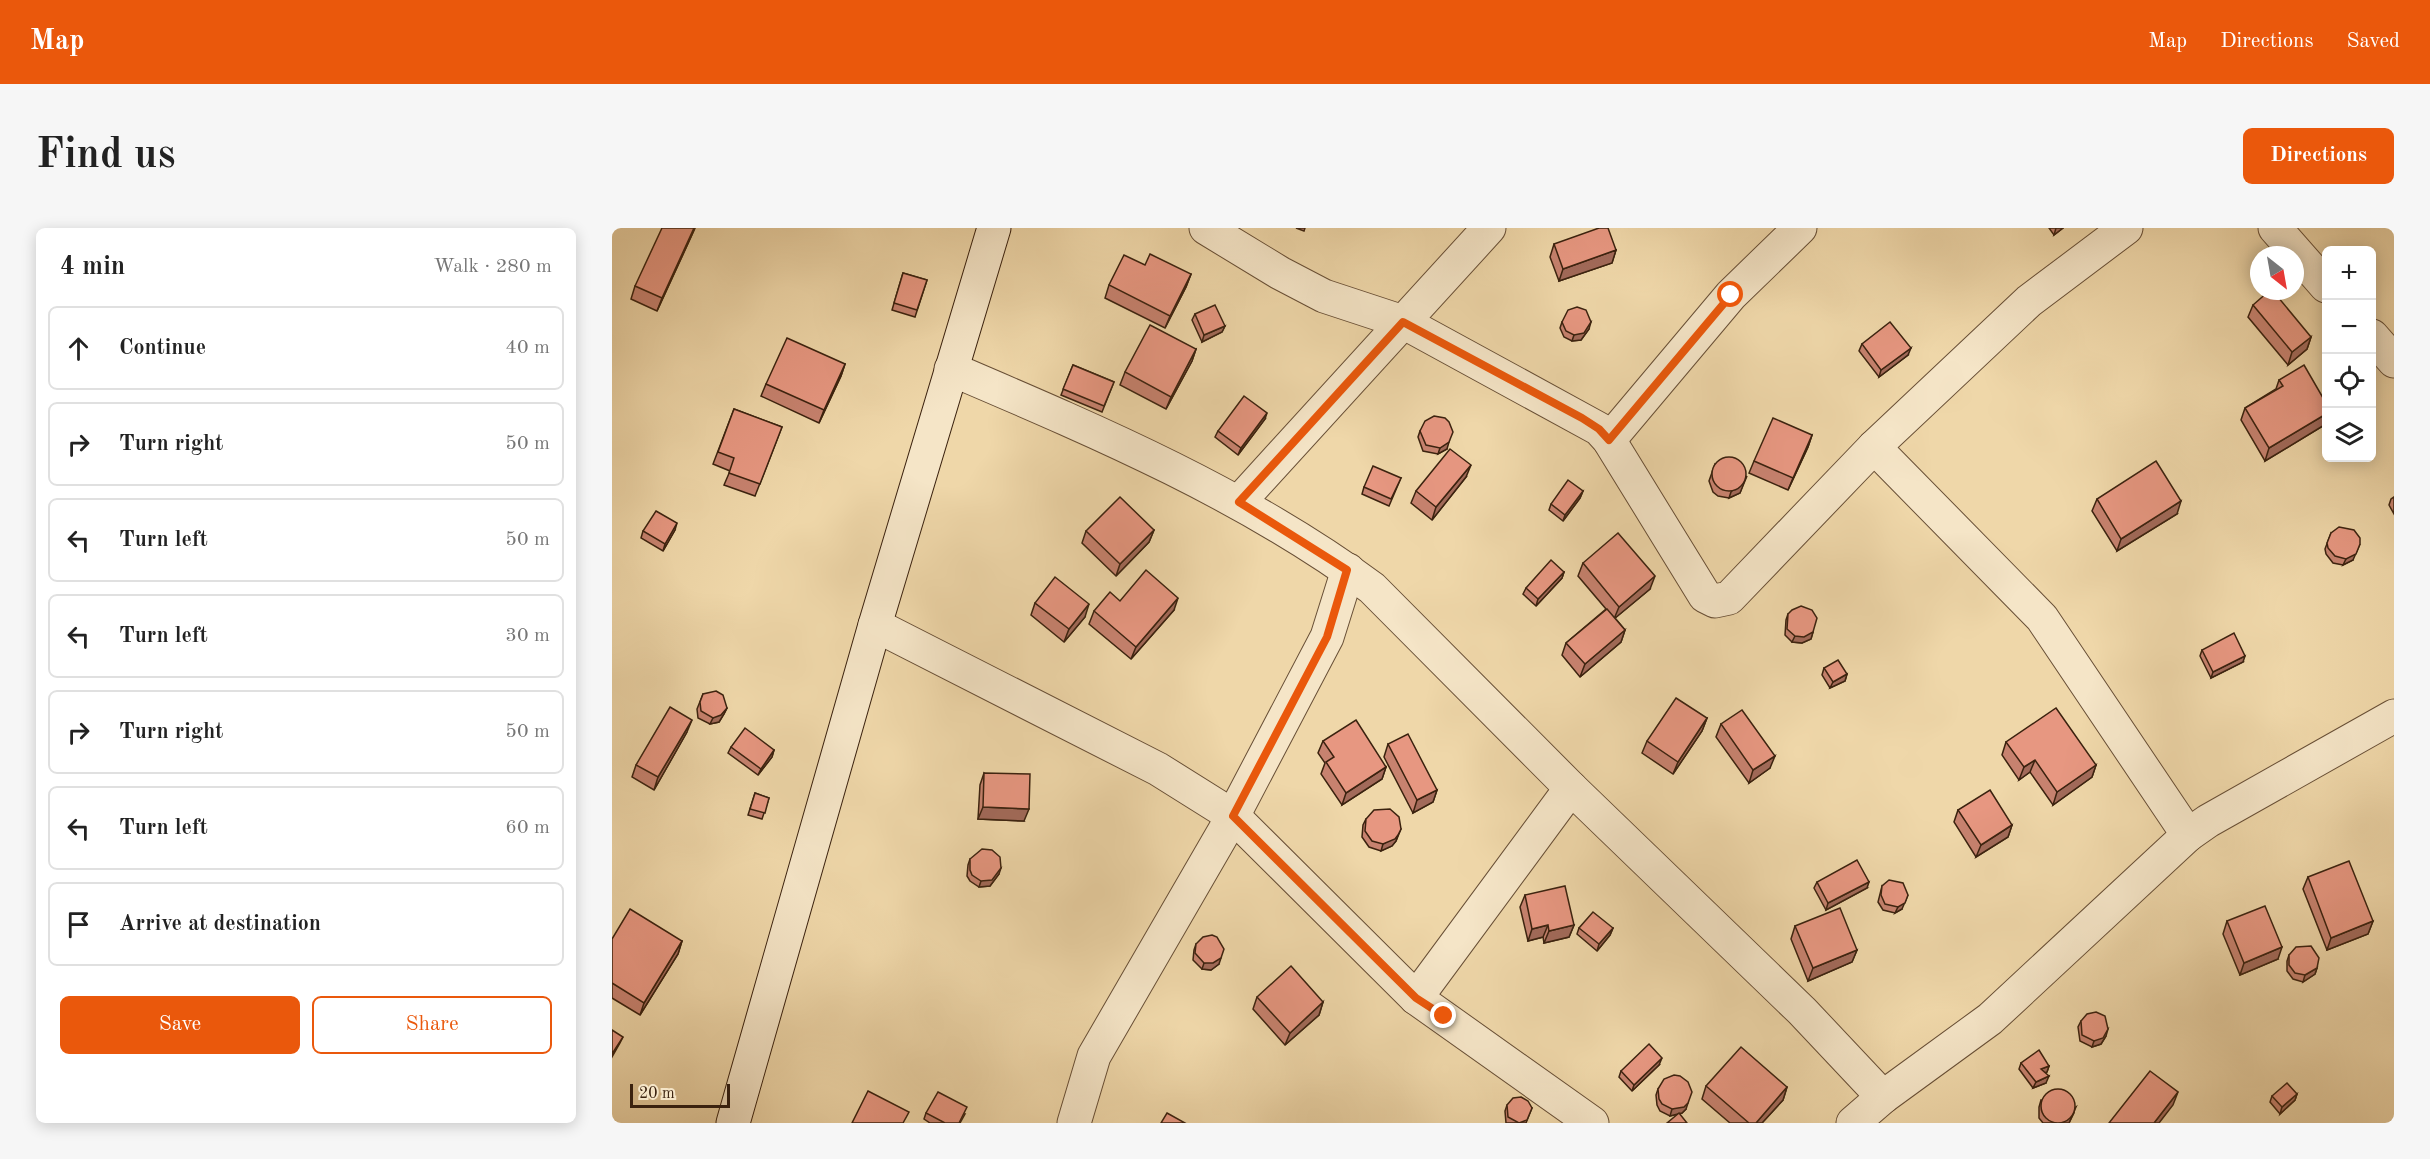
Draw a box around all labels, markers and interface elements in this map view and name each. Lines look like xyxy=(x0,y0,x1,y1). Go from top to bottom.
text: Map xyxy=(30,28,84,56)
text: Map xyxy=(2148,31,2187,52)
text: Directions xyxy=(2220,31,2314,52)
text: Saved xyxy=(2347,31,2400,52)
button: Directions xyxy=(2243,128,2394,184)
text: Find us xyxy=(36,135,175,177)
north arrow xyxy=(2250,246,2304,300)
map controls xyxy=(2322,246,2376,462)
button: + xyxy=(2322,246,2376,300)
text: 4 min xyxy=(60,254,125,280)
text: Walk · 280 m xyxy=(433,257,552,277)
route start xyxy=(1717,281,1743,307)
button: − xyxy=(2322,300,2376,354)
icon: ahead xyxy=(62,332,95,365)
text: Continue xyxy=(119,337,206,359)
text: 40 m xyxy=(505,338,550,358)
button: locate xyxy=(2322,354,2376,408)
button: layers xyxy=(2322,408,2376,462)
icon: right xyxy=(62,428,95,461)
text: Turn right xyxy=(119,433,223,455)
text: 50 m xyxy=(505,434,550,454)
icon: left xyxy=(62,524,95,557)
text: Turn left xyxy=(119,529,208,551)
text: 50 m xyxy=(505,530,550,550)
icon: left xyxy=(62,620,95,653)
text: Turn left xyxy=(119,625,208,647)
text: 30 m xyxy=(505,626,550,646)
icon: right xyxy=(62,716,95,749)
text: Turn right xyxy=(119,721,223,743)
text: 50 m xyxy=(505,722,550,742)
icon: left xyxy=(62,812,95,845)
text: Turn left xyxy=(119,817,208,839)
text: 60 m xyxy=(505,818,550,838)
icon: arrive xyxy=(62,908,95,941)
text: Arrive at destination xyxy=(119,913,321,935)
button: Save xyxy=(60,996,300,1054)
button: Share xyxy=(312,996,552,1054)
route end xyxy=(1430,1002,1456,1028)
scale bar xyxy=(630,1081,730,1108)
text: 20 m xyxy=(639,1086,675,1102)

